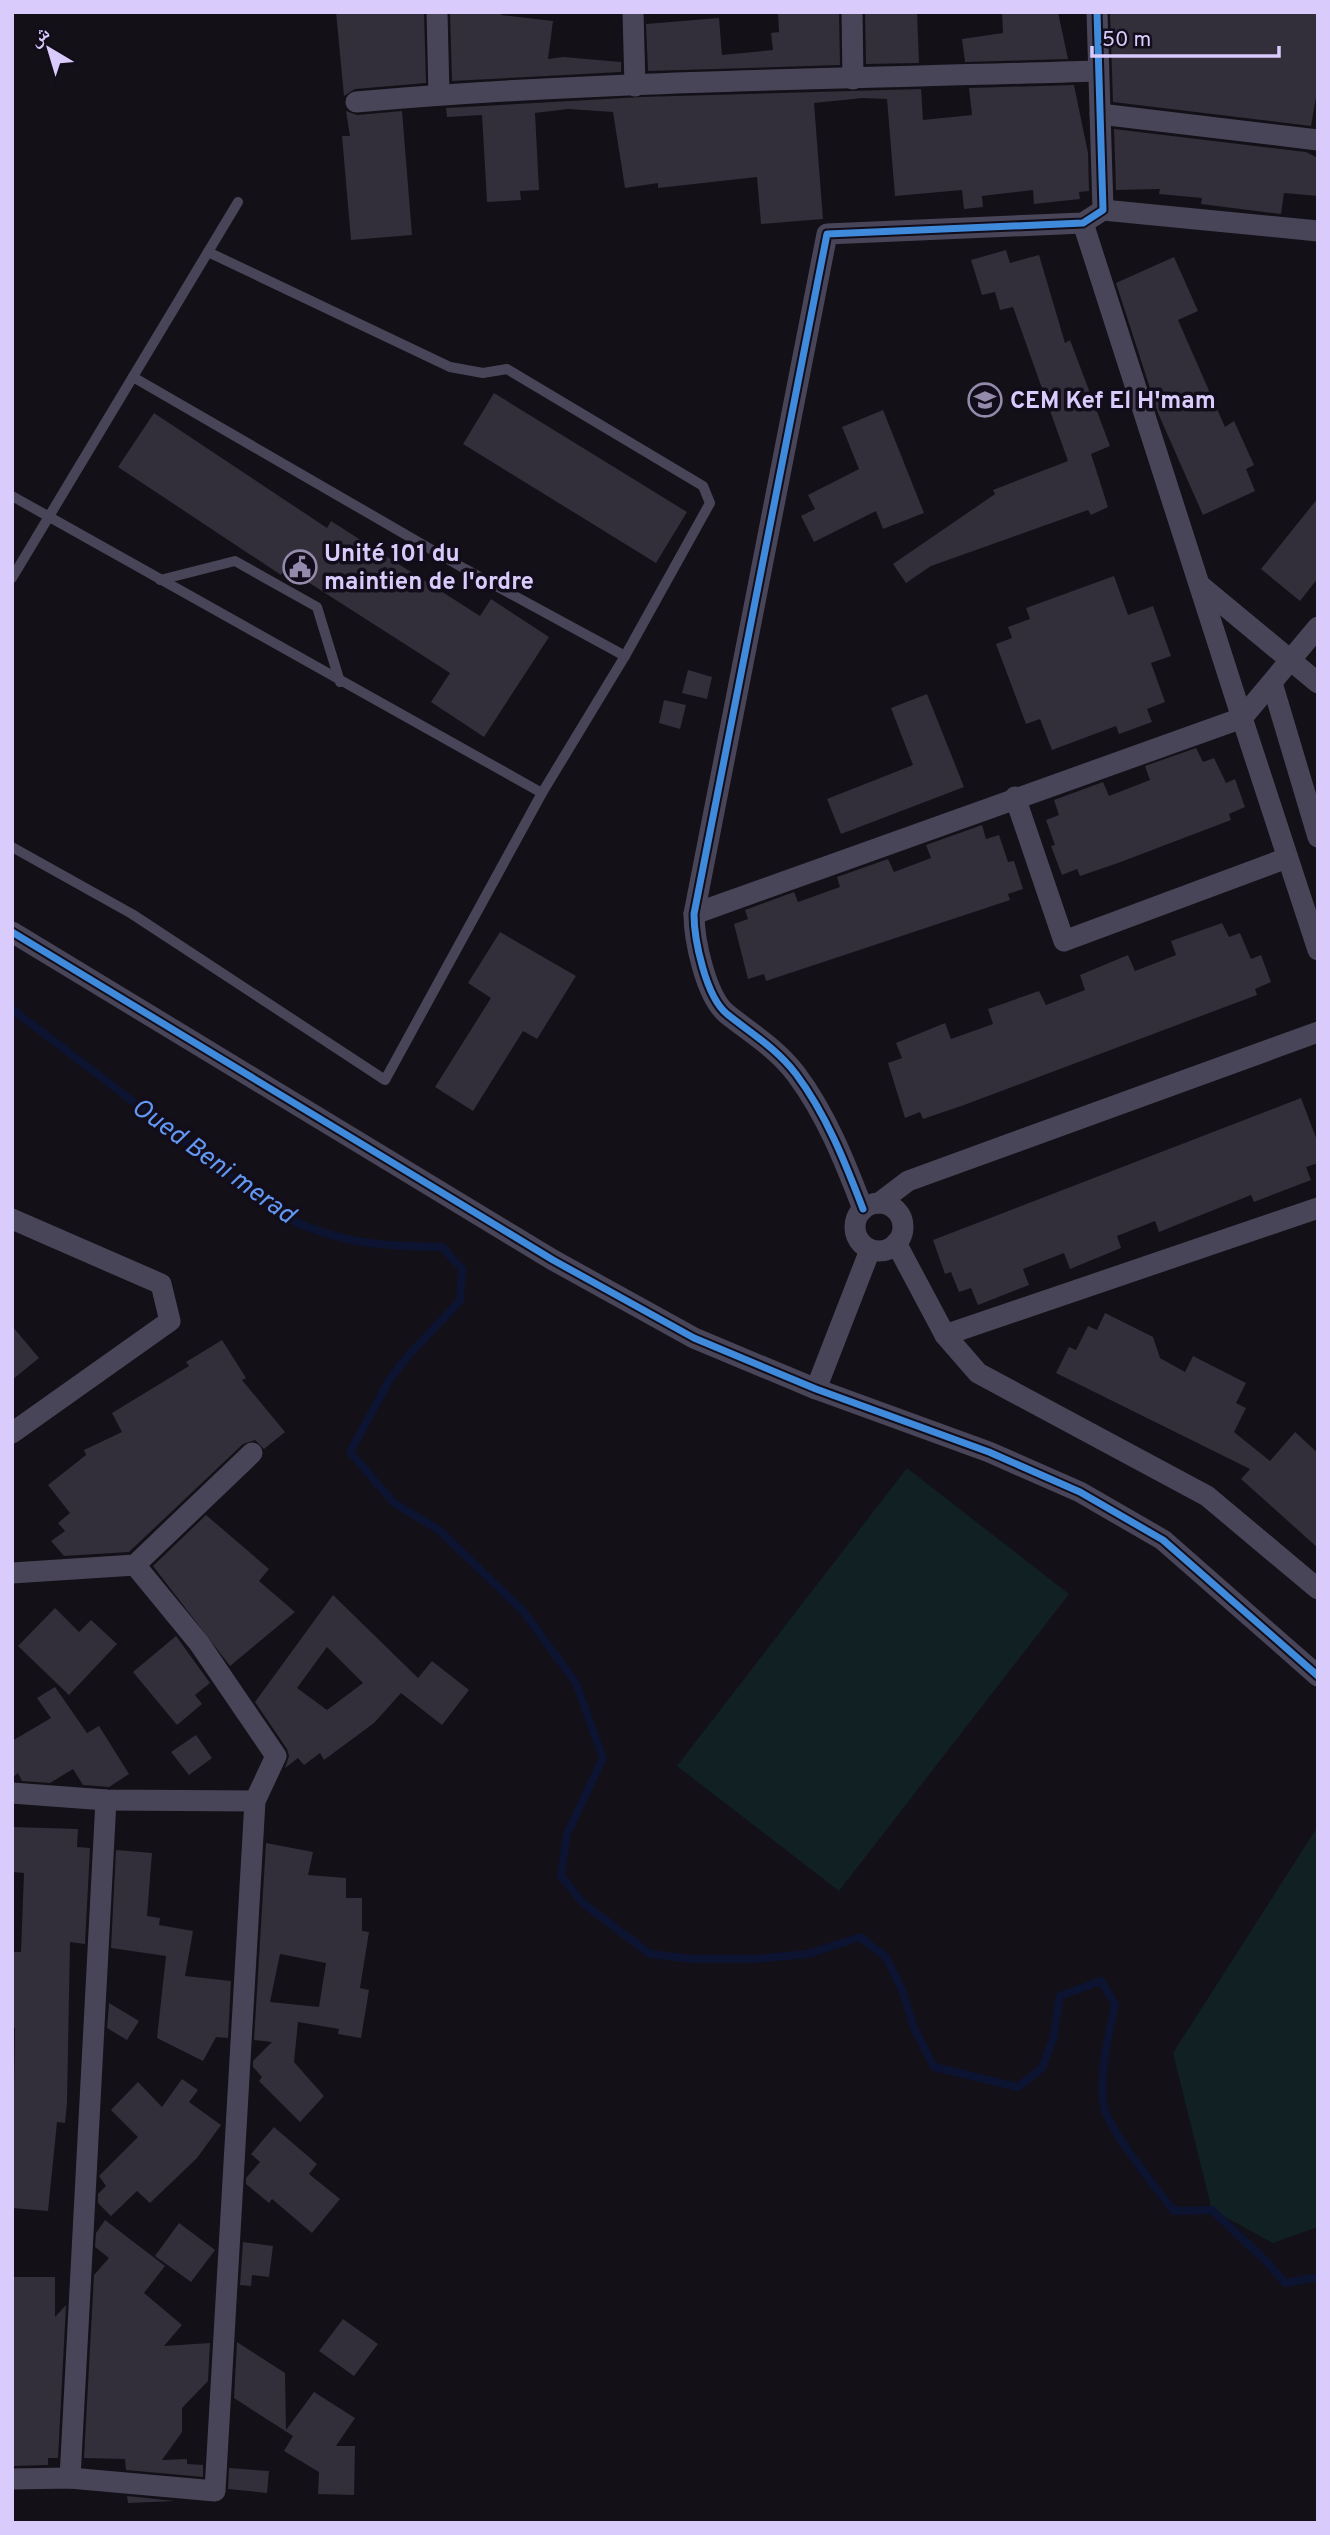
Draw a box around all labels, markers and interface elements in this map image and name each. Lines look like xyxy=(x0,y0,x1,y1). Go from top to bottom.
north arrow xyxy=(14,14,84,84)
scale bar xyxy=(1092,14,1279,58)
text: ش xyxy=(24,22,55,53)
text: 50 m xyxy=(1102,27,1151,54)
school or university icon: CEM Kef El H'mam xyxy=(966,381,1004,419)
place label: CEM Kef El H'mam xyxy=(1010,387,1216,417)
place label: Unité 101 du maintien de l'ordre xyxy=(324,540,534,598)
public building icon: Unité 101 du maintien de l'ordre xyxy=(281,548,319,586)
water label: Oued Beni merad xyxy=(124,1092,302,1234)

